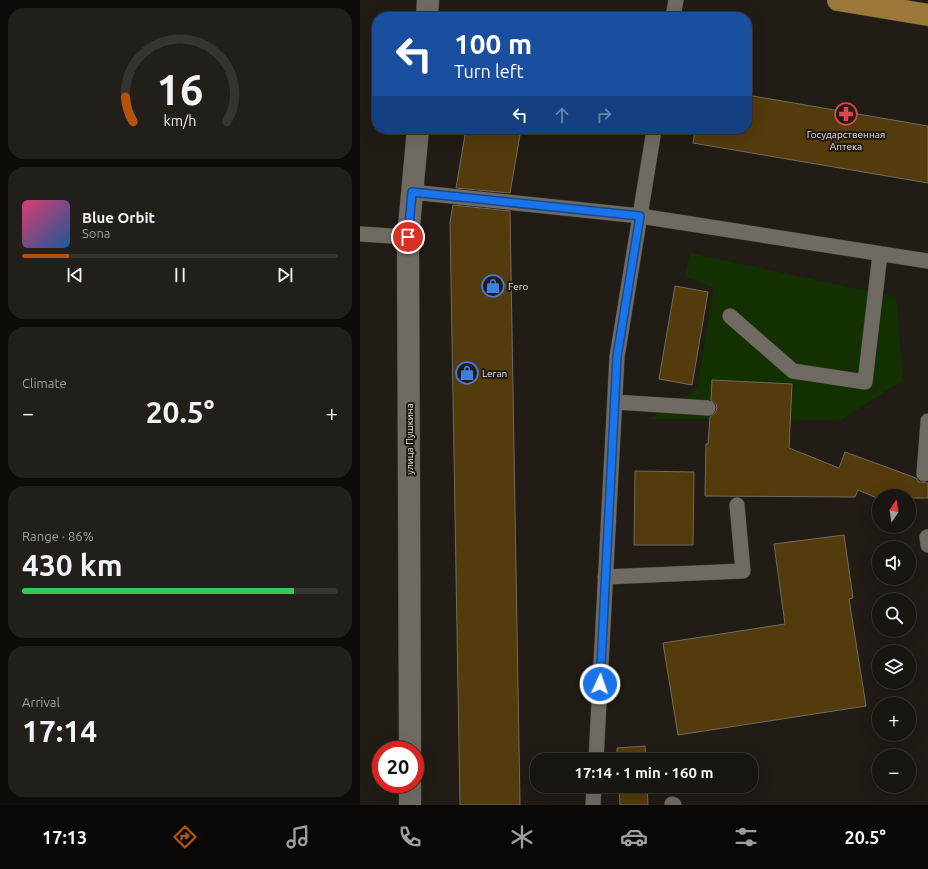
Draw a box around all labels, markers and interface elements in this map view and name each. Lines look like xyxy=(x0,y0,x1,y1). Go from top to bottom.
icon: left xyxy=(388,28,440,80)
text: 100 m xyxy=(454,28,532,59)
text: Turn left xyxy=(454,61,524,81)
text: 16 xyxy=(157,66,203,113)
pharmacy icon: Государственная Аптека xyxy=(833,101,859,127)
icon: left xyxy=(509,104,531,126)
icon: ahead xyxy=(551,104,573,126)
icon: right xyxy=(593,104,615,126)
text: km/h xyxy=(164,112,196,128)
place label: Государственная Аптека xyxy=(807,129,885,152)
text: Blue Orbit xyxy=(82,209,155,226)
pin xyxy=(391,220,425,254)
text: Sona xyxy=(82,226,111,240)
icon: arrive xyxy=(397,226,419,248)
icon: previous xyxy=(64,264,86,286)
icon: pause xyxy=(169,264,191,286)
icon: next xyxy=(274,264,296,286)
shop icon: Fero xyxy=(480,273,506,299)
place label: Fero xyxy=(508,281,529,292)
shop icon: Leran xyxy=(454,360,480,386)
place label: Leran xyxy=(482,368,507,379)
text: Climate xyxy=(22,376,67,390)
text: 20.5° xyxy=(146,395,214,429)
text: − xyxy=(22,400,34,425)
text: + xyxy=(326,400,338,425)
street label: улица Пушкина xyxy=(404,403,415,475)
north arrow xyxy=(872,489,916,533)
map controls xyxy=(872,489,916,793)
text: Range · 86% xyxy=(22,529,94,543)
button: sound xyxy=(872,541,916,585)
text: 430 km xyxy=(22,548,123,582)
button: search xyxy=(872,593,916,637)
button: layers xyxy=(872,645,916,689)
position arrow xyxy=(579,663,621,705)
text: Arrival xyxy=(22,695,60,709)
button: + xyxy=(872,697,916,741)
text: 17:14 xyxy=(22,714,97,748)
speed limit sign: 20 xyxy=(372,741,424,793)
button: − xyxy=(872,749,916,793)
text: 17:14 · 1 min · 160 m xyxy=(575,764,713,781)
icon: directions xyxy=(171,823,199,851)
icon: music xyxy=(284,823,312,851)
icon: phone xyxy=(396,823,424,851)
icon: climate xyxy=(508,823,536,851)
icon: car xyxy=(620,823,648,851)
icon: filters xyxy=(732,823,760,851)
text: 17:13 xyxy=(42,827,87,847)
text: 20.5° xyxy=(845,827,886,847)

